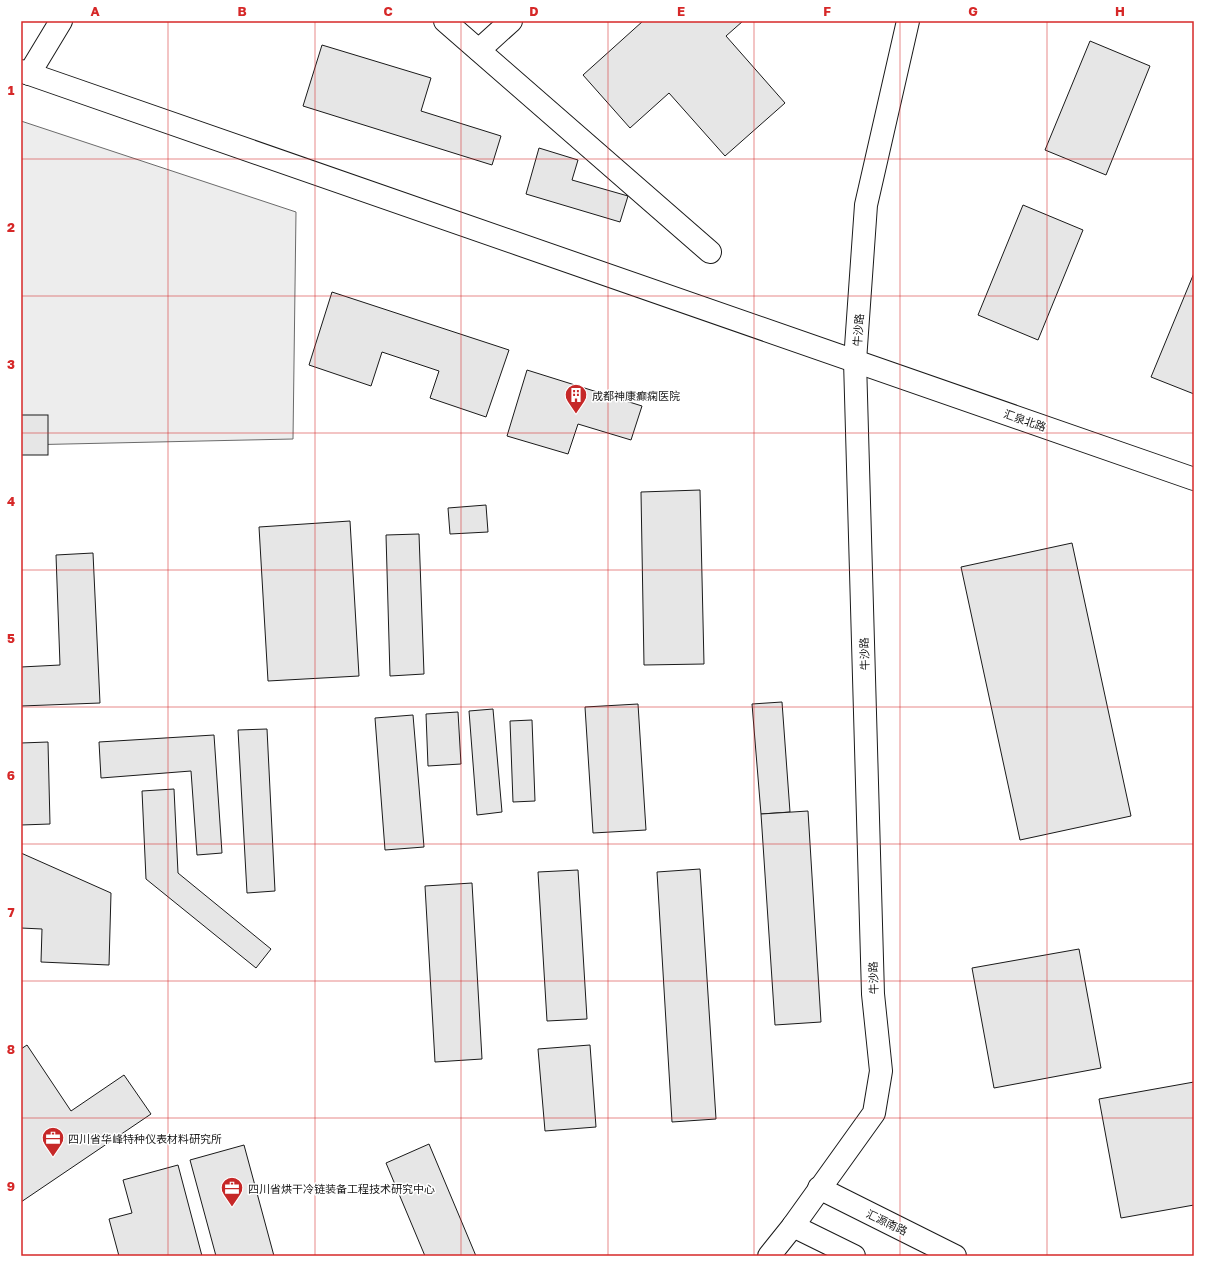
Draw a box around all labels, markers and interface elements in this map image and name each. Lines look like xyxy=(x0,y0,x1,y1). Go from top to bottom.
text: A xyxy=(90,3,100,19)
text: B xyxy=(237,3,247,19)
text: C xyxy=(383,3,393,19)
text: D xyxy=(529,3,539,19)
text: E xyxy=(677,3,685,19)
text: F xyxy=(823,3,831,19)
text: G xyxy=(968,3,978,19)
text: H xyxy=(1115,3,1125,19)
text: 1 xyxy=(8,82,15,98)
text: 2 xyxy=(7,219,15,235)
street label: 牛沙路 xyxy=(850,313,866,347)
text: 3 xyxy=(7,356,15,372)
building icon: 成都神康癫痫医院 xyxy=(563,382,589,415)
place label: 成都神康癫痫医院 xyxy=(592,389,680,402)
street label: 汇泉北路 xyxy=(1002,407,1048,433)
text: 4 xyxy=(7,493,15,509)
text: 5 xyxy=(7,630,15,646)
street label: 牛沙路 xyxy=(857,637,871,671)
text: 6 xyxy=(7,767,15,783)
text: 7 xyxy=(7,904,15,920)
street label: 牛沙路 xyxy=(866,961,880,995)
text: 8 xyxy=(7,1041,15,1057)
office icon: 四川省华峰特种仪表材料研究所 xyxy=(40,1125,66,1158)
place label: 四川省华峰特种仪表材料研究所 xyxy=(68,1132,222,1145)
office icon: 四川省烘干冷链装备工程技术研究中心 xyxy=(219,1175,245,1208)
text: 9 xyxy=(7,1178,15,1194)
place label: 四川省烘干冷链装备工程技术研究中心 xyxy=(248,1182,435,1195)
street label: 汇源南路 xyxy=(864,1207,910,1237)

